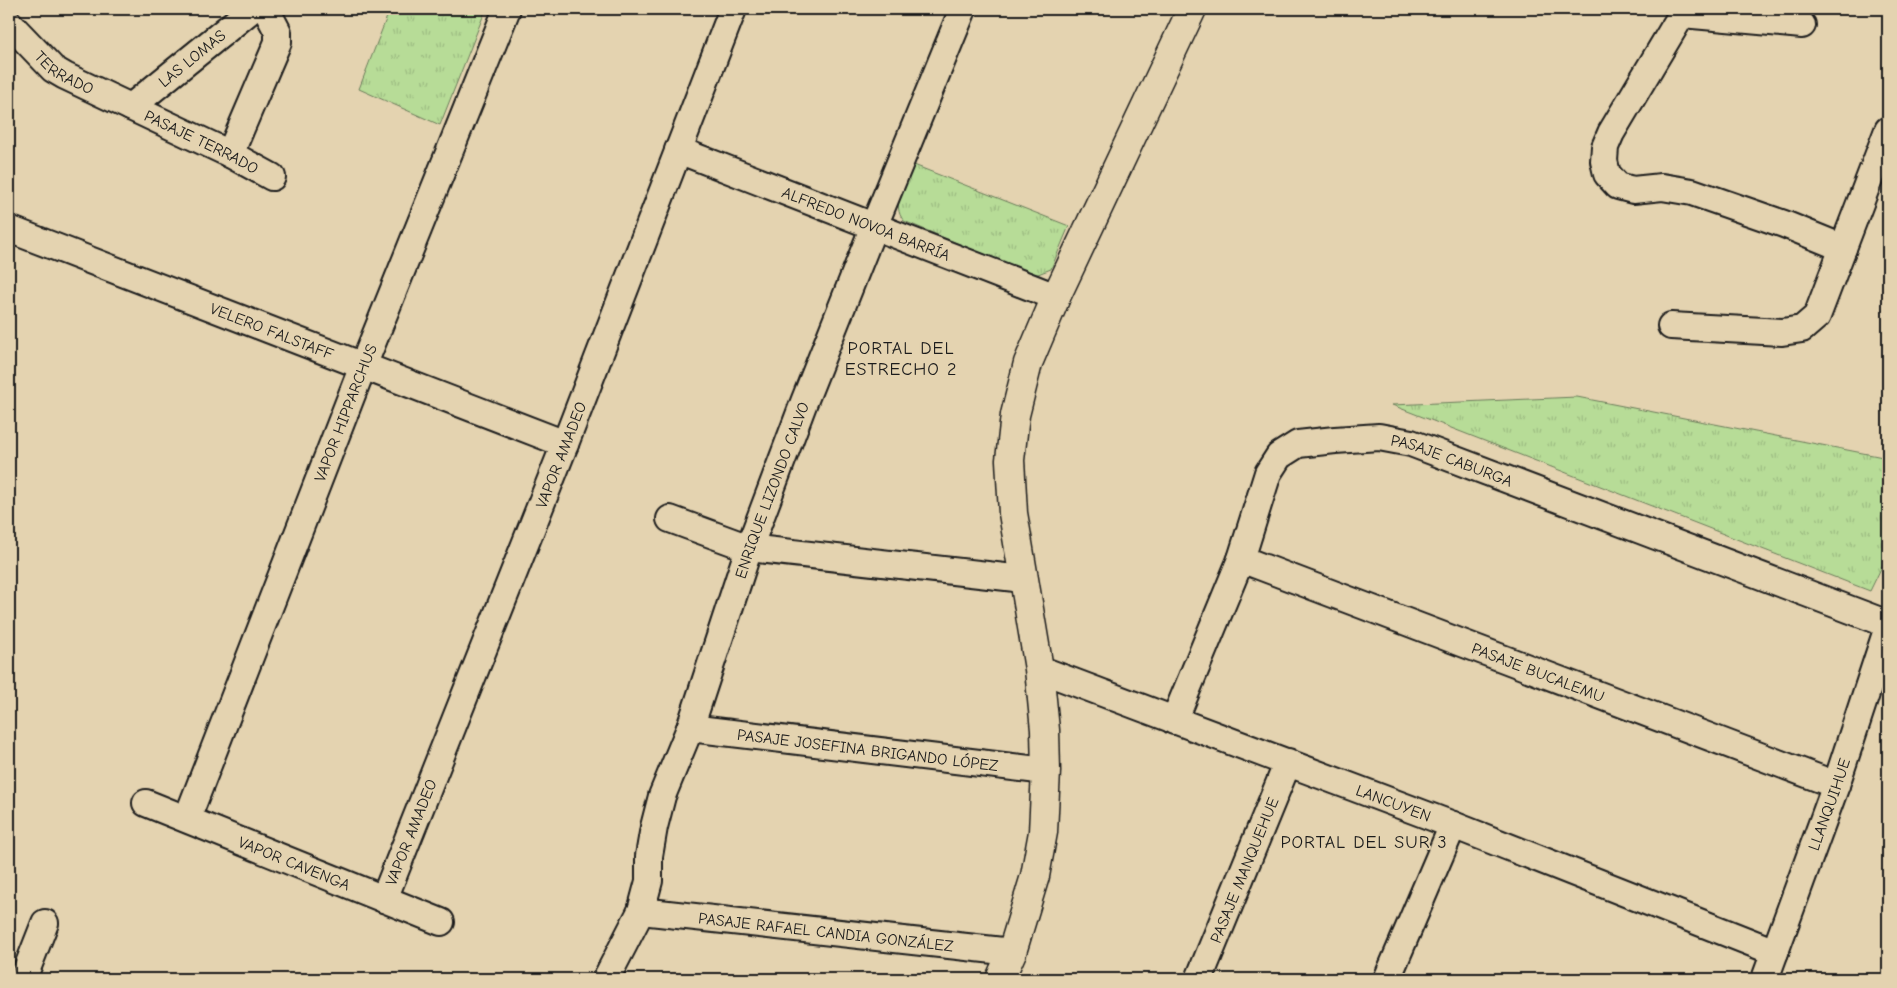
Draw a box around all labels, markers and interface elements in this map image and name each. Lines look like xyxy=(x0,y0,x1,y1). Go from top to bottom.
street label: LAS LOMAS xyxy=(155,26,229,91)
street label: TERRADO xyxy=(31,48,96,98)
street label: PASAJE TERRADO xyxy=(141,107,261,178)
street label: ALFREDO NOVOA BARRÍA xyxy=(779,183,952,265)
street label: VELERO FALSTAFF xyxy=(207,300,337,364)
district label: PORTAL DEL ESTRECHO 2 xyxy=(845,338,957,380)
street label: VAPOR HIPPARCHUS xyxy=(311,341,381,484)
street label: VAPOR AMADEO xyxy=(532,399,590,511)
street label: ENRIQUE LIZONDO CALVO xyxy=(732,400,813,581)
street label: PASAJE CABURGA xyxy=(1389,431,1515,491)
street label: PASAJE BUCALEMU xyxy=(1469,640,1607,706)
street label: PASAJE JOSEFINA BRIGANDO LÓPEZ xyxy=(736,726,999,775)
street label: LLANQUIHUE xyxy=(1805,756,1854,853)
street label: VAPOR AMADEO xyxy=(382,777,441,888)
street label: LANCUYEN xyxy=(1353,781,1433,826)
street label: PASAJE MANQUEHUE xyxy=(1207,794,1283,946)
district label: PORTAL DEL SUR 3 xyxy=(1280,832,1448,853)
street label: VAPOR CAVENGA xyxy=(235,833,353,894)
street label: PASAJE RAFAEL CANDIA GONZÁLEZ xyxy=(697,909,954,955)

